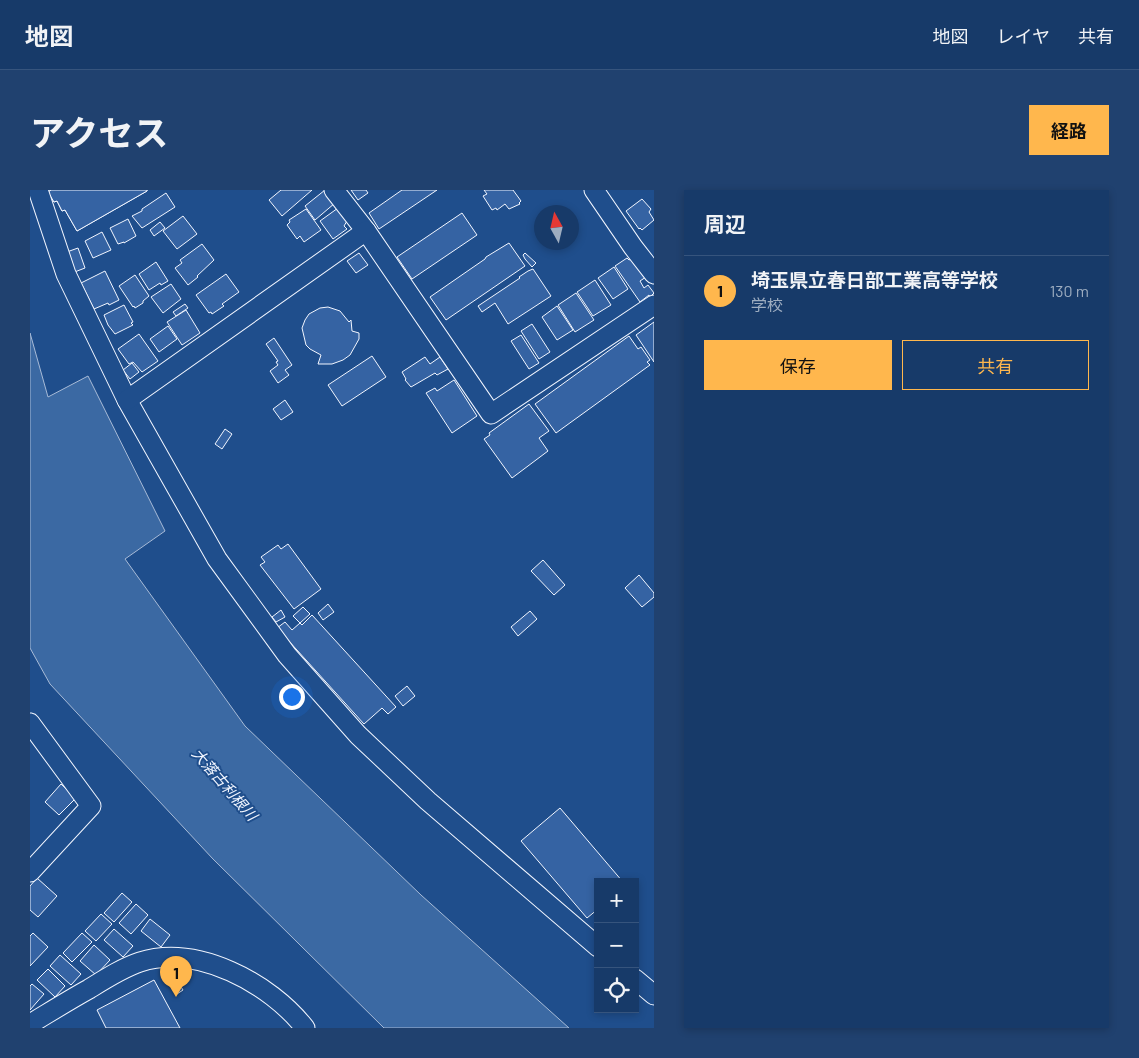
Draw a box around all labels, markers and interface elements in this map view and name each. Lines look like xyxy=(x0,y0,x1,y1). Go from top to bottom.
text: 地図 xyxy=(25,21,73,50)
text: 地図 xyxy=(933,25,969,47)
text: レイヤ xyxy=(997,25,1050,47)
text: 共有 xyxy=(1078,25,1114,47)
button: 経路 xyxy=(1029,105,1109,155)
text: アクセス xyxy=(30,111,168,153)
north arrow xyxy=(534,205,579,250)
text: 周辺 xyxy=(704,211,746,236)
text: 埼玉県立春日部工業高等学校 xyxy=(751,268,998,291)
text: 1 xyxy=(717,281,723,300)
text: 130 m xyxy=(1050,281,1089,300)
text: 学校 xyxy=(751,295,783,314)
button: 保存 xyxy=(704,340,892,390)
button: 共有 xyxy=(902,340,1089,390)
your location xyxy=(279,684,305,710)
water label: 大落古利根川 xyxy=(189,744,263,825)
map controls xyxy=(594,878,639,1013)
button: + xyxy=(594,878,639,923)
button: − xyxy=(594,923,639,968)
pin: 1 xyxy=(160,956,192,997)
button: locate xyxy=(594,968,639,1013)

